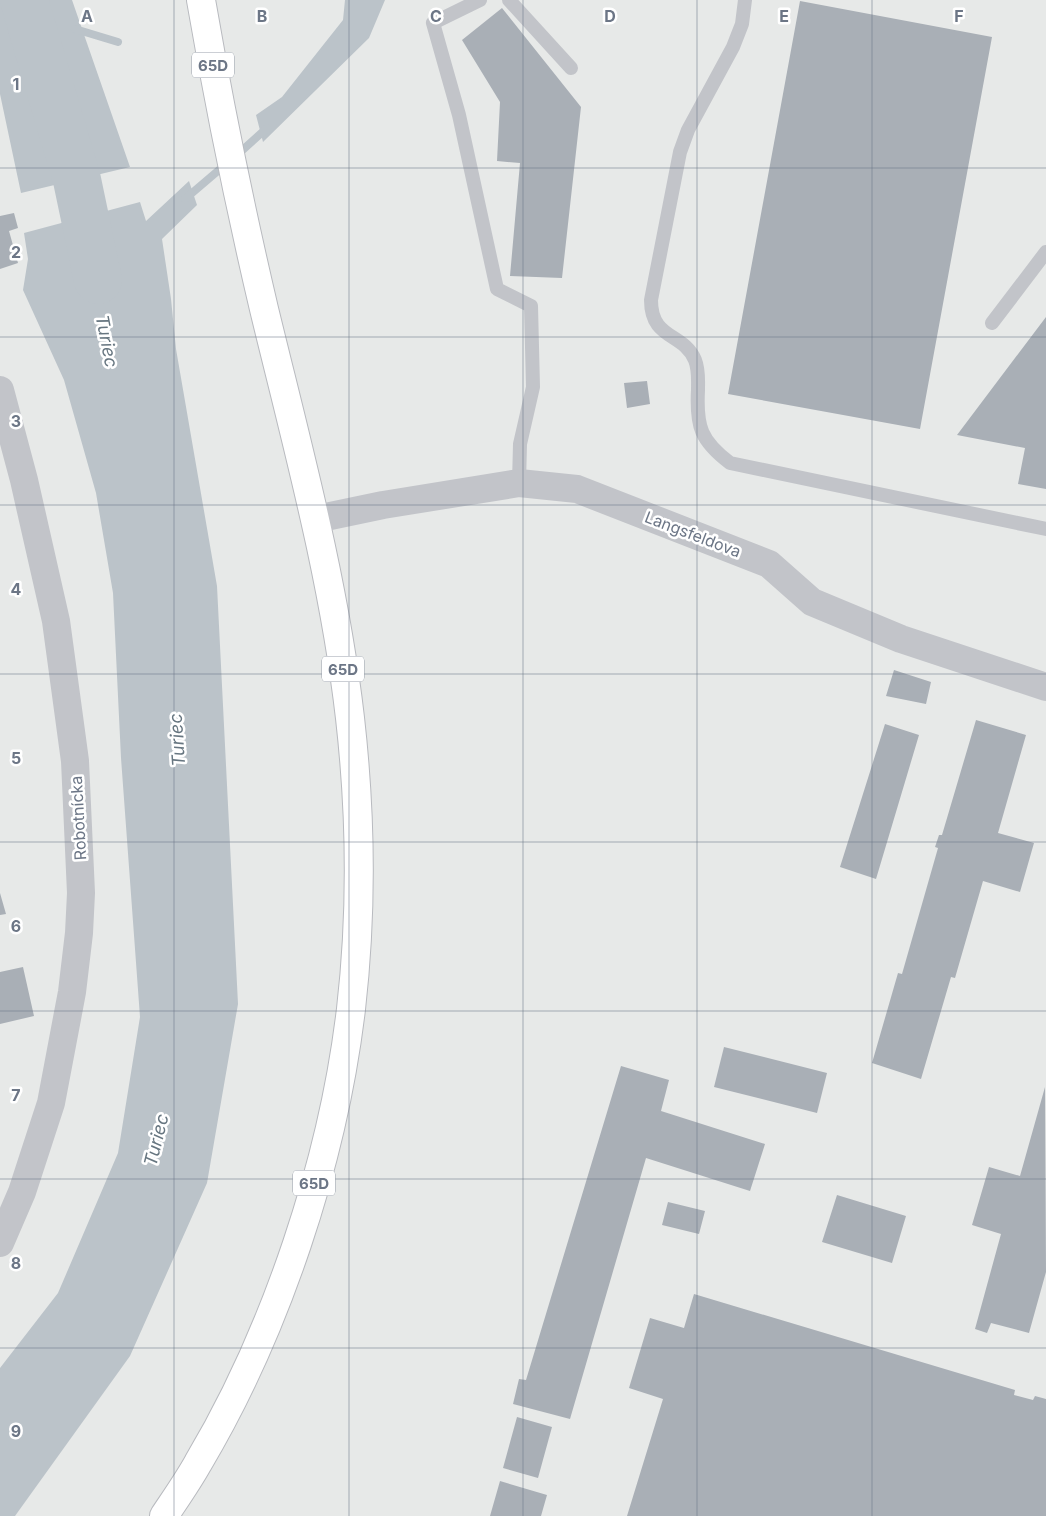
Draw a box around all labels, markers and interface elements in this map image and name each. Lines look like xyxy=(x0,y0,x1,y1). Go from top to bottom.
text: A xyxy=(81,6,93,26)
text: B xyxy=(257,6,267,26)
text: C xyxy=(430,6,442,26)
text: D xyxy=(604,6,616,26)
text: E xyxy=(779,6,789,26)
text: F xyxy=(954,6,964,26)
road number: 65D xyxy=(192,52,234,78)
text: 1 xyxy=(13,74,19,94)
text: 2 xyxy=(11,242,21,262)
water label: Turiec xyxy=(92,313,122,369)
text: 3 xyxy=(11,411,21,431)
street label: Langsfeldova xyxy=(642,506,744,562)
text: 4 xyxy=(11,579,22,599)
road number: 65D xyxy=(322,656,364,682)
water label: Turiec xyxy=(165,713,189,767)
text: 5 xyxy=(11,748,21,768)
street label: Robotnícka xyxy=(66,775,90,861)
text: 6 xyxy=(11,916,21,936)
text: 7 xyxy=(11,1085,21,1105)
water label: Turiec xyxy=(139,1112,173,1168)
road number: 65D xyxy=(293,1170,335,1196)
text: 8 xyxy=(11,1253,21,1273)
text: 9 xyxy=(11,1421,21,1441)

